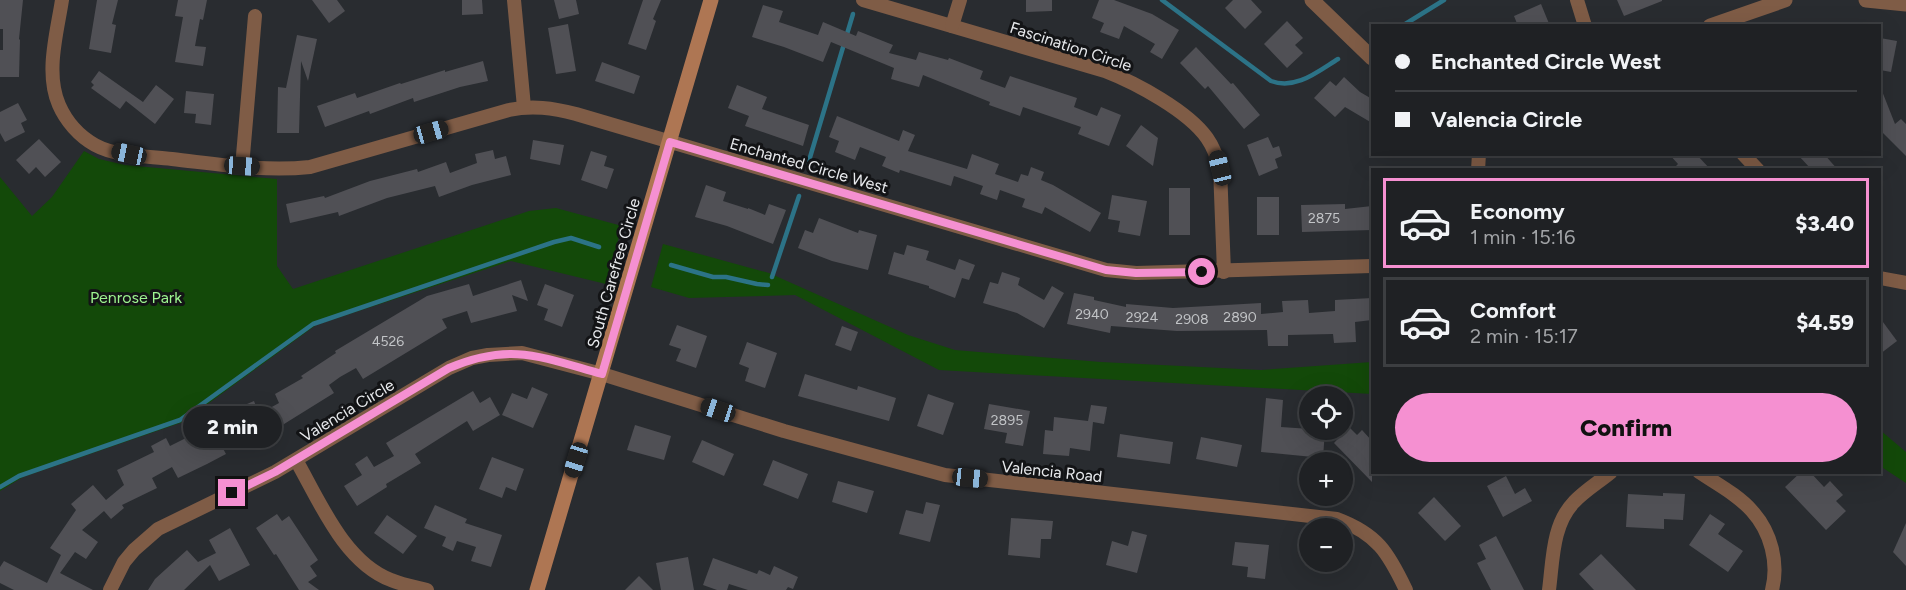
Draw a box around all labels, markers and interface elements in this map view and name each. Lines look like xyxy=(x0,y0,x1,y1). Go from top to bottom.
street label: Fascination Circle xyxy=(1007,18,1134,75)
text: Enchanted Circle West xyxy=(1431,48,1661,75)
text: Valencia Circle xyxy=(1431,106,1582,133)
car xyxy=(411,118,451,146)
street label: Enchanted Circle West xyxy=(728,134,890,197)
car xyxy=(110,141,148,167)
car xyxy=(1207,148,1233,188)
car xyxy=(223,156,261,176)
street label: South Carefree Circle xyxy=(583,196,644,350)
icon: car xyxy=(1398,196,1452,250)
text: Economy xyxy=(1470,198,1565,225)
house number: 2875 xyxy=(1308,210,1340,227)
text: $3.40 xyxy=(1795,210,1854,237)
text: 1 min · 15:16 xyxy=(1470,225,1575,249)
route start xyxy=(1188,258,1215,285)
park label: Penrose Park xyxy=(90,288,182,307)
icon: car xyxy=(1398,295,1452,349)
text: Comfort xyxy=(1470,297,1556,324)
house number: 2940 xyxy=(1075,306,1109,323)
house number: 2924 xyxy=(1126,309,1158,326)
house number: 2890 xyxy=(1223,309,1257,326)
text: $4.59 xyxy=(1796,309,1854,336)
house number: 2908 xyxy=(1175,311,1209,328)
text: 2 min · 15:17 xyxy=(1470,324,1578,348)
house number: 4526 xyxy=(372,333,404,350)
street label: Valencia Circle xyxy=(297,375,398,446)
map controls xyxy=(1299,386,1353,572)
button: locate xyxy=(1299,386,1353,440)
button: Confirm xyxy=(1395,393,1857,462)
car xyxy=(698,396,738,424)
callout: 2 min xyxy=(182,406,282,448)
house number: 2895 xyxy=(991,412,1023,429)
text: 2 min xyxy=(207,415,258,439)
car xyxy=(562,440,590,480)
button: + xyxy=(1299,452,1353,506)
street label: Valencia Road xyxy=(1001,457,1103,486)
car xyxy=(951,467,989,489)
route end xyxy=(218,479,245,506)
button: − xyxy=(1299,518,1353,572)

